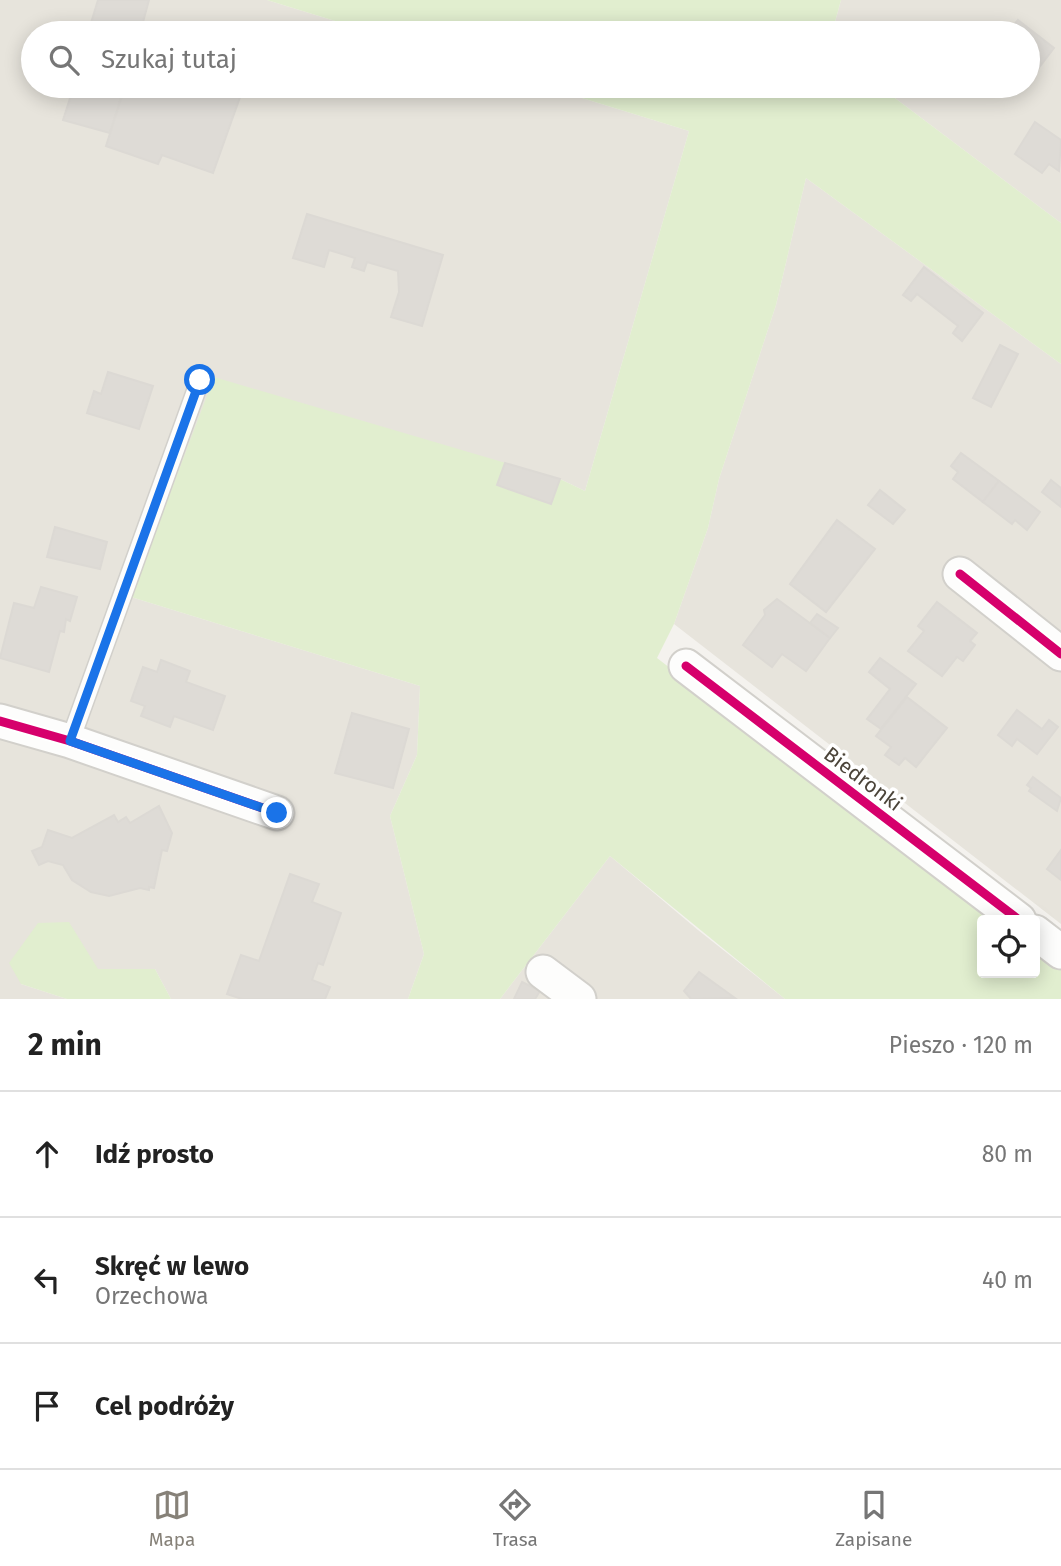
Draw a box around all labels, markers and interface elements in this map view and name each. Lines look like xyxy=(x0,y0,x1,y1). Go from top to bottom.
search box xyxy=(21,21,1040,98)
icon: search xyxy=(45,41,83,79)
text: Szukaj tutaj xyxy=(101,44,237,75)
route start xyxy=(184,364,215,395)
street label: Biedronki xyxy=(819,741,907,817)
route end xyxy=(261,797,292,828)
map controls xyxy=(977,915,1040,978)
button: locate xyxy=(977,915,1040,978)
text: 2 min xyxy=(28,1027,102,1063)
text: Pieszo · 120 m xyxy=(889,1031,1033,1059)
icon: ahead xyxy=(28,1135,66,1173)
text: Idź prosto xyxy=(95,1139,214,1170)
text: 80 m xyxy=(982,1140,1033,1168)
text: Skręć w lewo xyxy=(95,1251,249,1282)
icon: left xyxy=(28,1261,66,1299)
text: 40 m xyxy=(982,1266,1033,1294)
text: Orzechowa xyxy=(95,1282,209,1310)
icon: arrive xyxy=(28,1387,66,1425)
text: Cel podróży xyxy=(95,1391,234,1422)
tab: Mapa xyxy=(149,1486,195,1551)
tab: Trasa xyxy=(493,1486,538,1551)
tab: Zapisane xyxy=(835,1486,912,1551)

